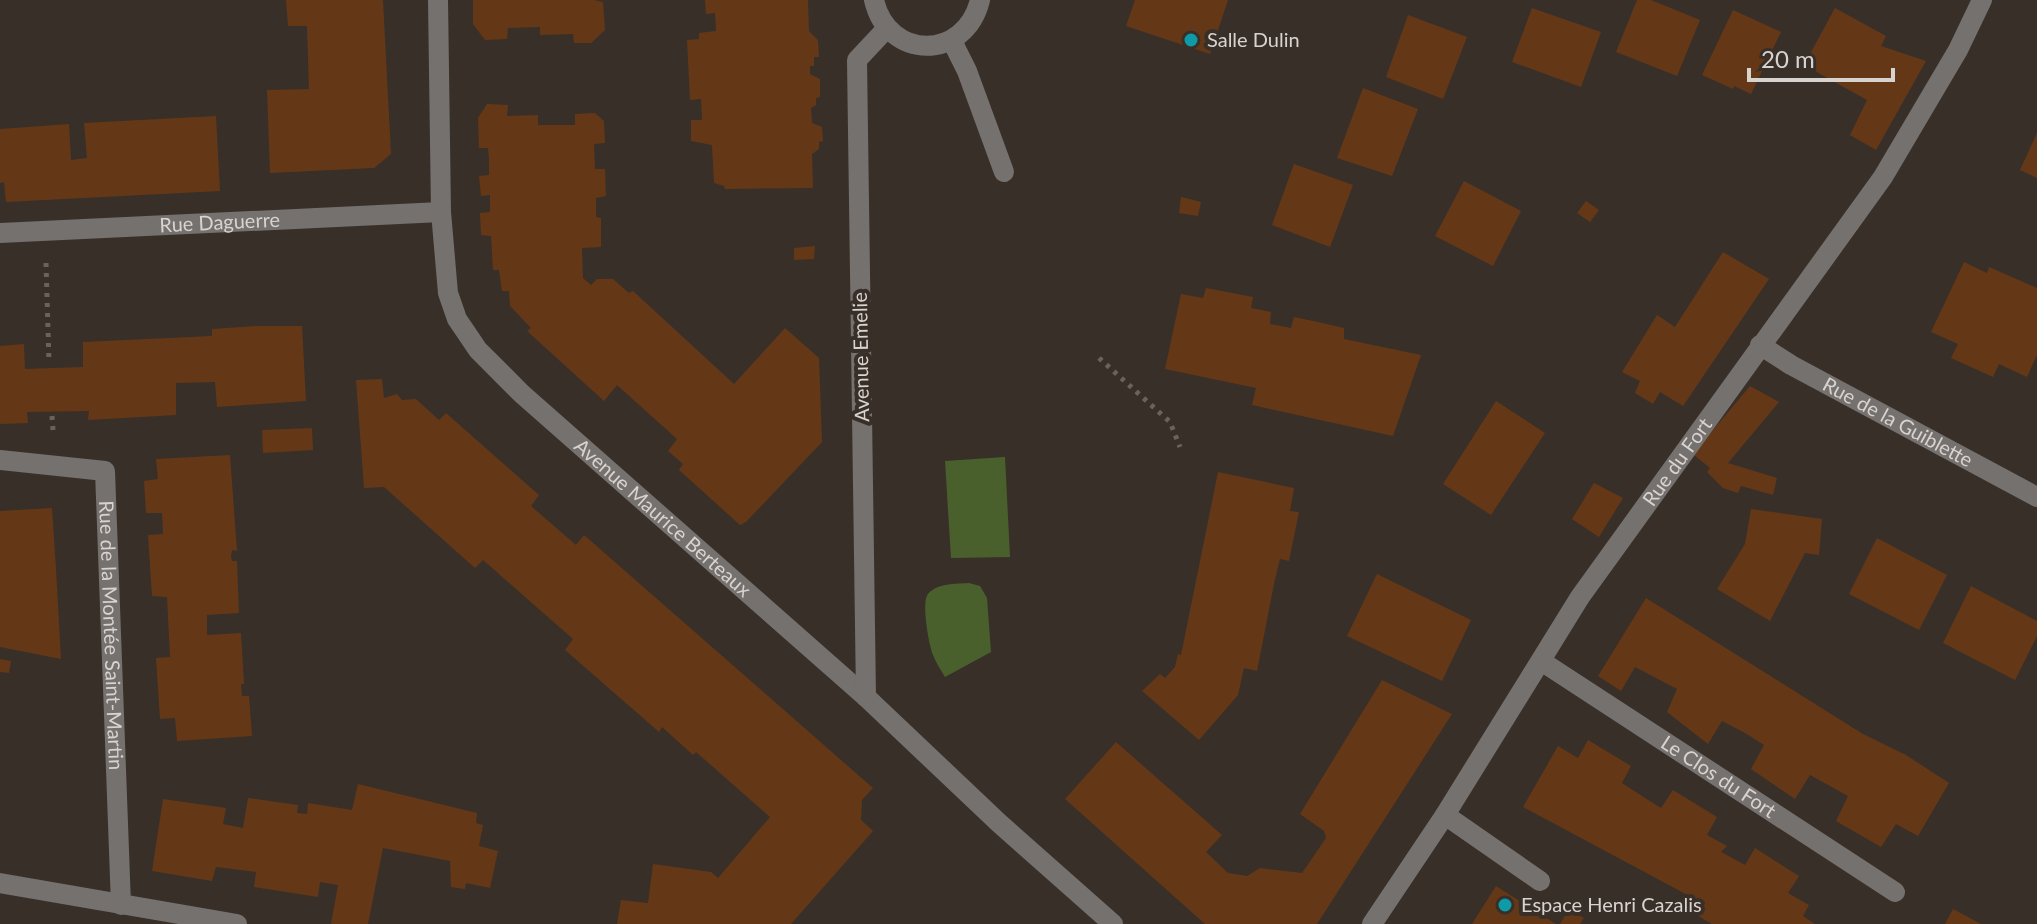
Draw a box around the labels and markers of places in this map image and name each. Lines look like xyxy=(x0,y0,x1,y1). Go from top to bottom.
place label: Salle Dulin xyxy=(1207,27,1300,51)
marker: Salle Dulin xyxy=(1182,31,1200,49)
place label: Espace Henri Cazalis xyxy=(1521,892,1702,916)
marker: Espace Henri Cazalis xyxy=(1496,896,1514,914)

